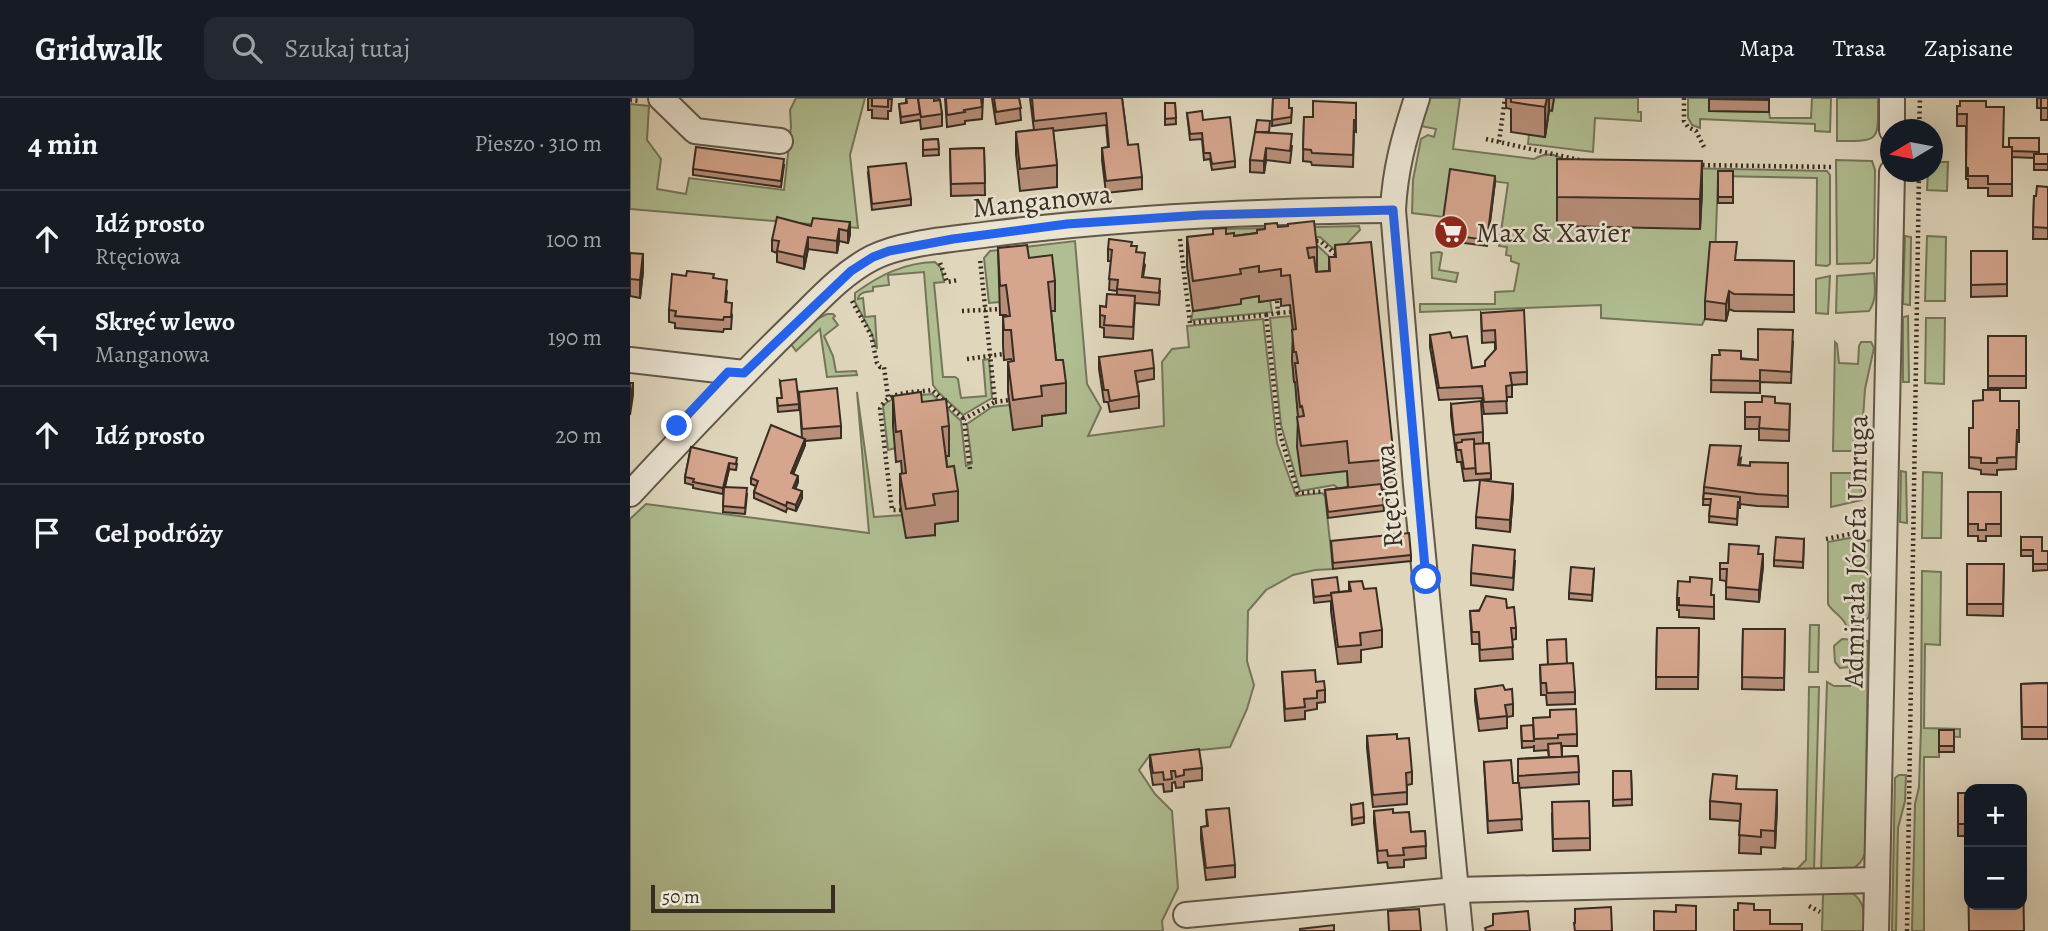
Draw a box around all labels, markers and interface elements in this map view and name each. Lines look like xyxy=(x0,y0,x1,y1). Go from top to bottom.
search box xyxy=(204,17,694,80)
text: Gridwalk xyxy=(35,26,162,71)
icon: search xyxy=(228,29,266,67)
text: Szukaj tutaj xyxy=(284,31,410,66)
text: Mapa xyxy=(1740,32,1795,64)
text: Trasa xyxy=(1833,32,1886,64)
text: Zapisane xyxy=(1924,32,2013,64)
north arrow xyxy=(1880,119,1943,182)
text: 4 min xyxy=(28,124,98,164)
text: Pieszo · 310 m xyxy=(474,128,602,159)
street label: Manganowa xyxy=(971,175,1114,227)
text: Idź prosto xyxy=(95,206,205,241)
supermarket icon: Max & Xavier xyxy=(1432,213,1470,251)
place label: Max & Xavier xyxy=(1476,214,1631,252)
icon: ahead xyxy=(28,220,66,258)
text: 100 m xyxy=(546,224,602,255)
text: Rtęciowa xyxy=(95,241,181,272)
text: Skręć w lewo xyxy=(95,304,235,339)
icon: left xyxy=(28,318,66,356)
text: 190 m xyxy=(548,322,602,353)
text: Manganowa xyxy=(95,339,210,370)
route end xyxy=(661,410,692,441)
street label: Admirała Józefa Unruga xyxy=(1835,414,1877,689)
icon: ahead xyxy=(28,416,66,454)
text: Idź prosto xyxy=(95,418,205,453)
text: 20 m xyxy=(555,420,602,451)
street label: Rtęciowa xyxy=(1366,442,1412,550)
icon: arrive xyxy=(28,514,66,552)
text: Cel podróży xyxy=(95,516,223,551)
route start xyxy=(1410,563,1441,594)
map controls xyxy=(1964,784,2027,910)
button: + xyxy=(1964,784,2027,847)
button: − xyxy=(1964,847,2027,910)
scale bar xyxy=(651,882,835,914)
text: 50 m xyxy=(662,884,700,910)

